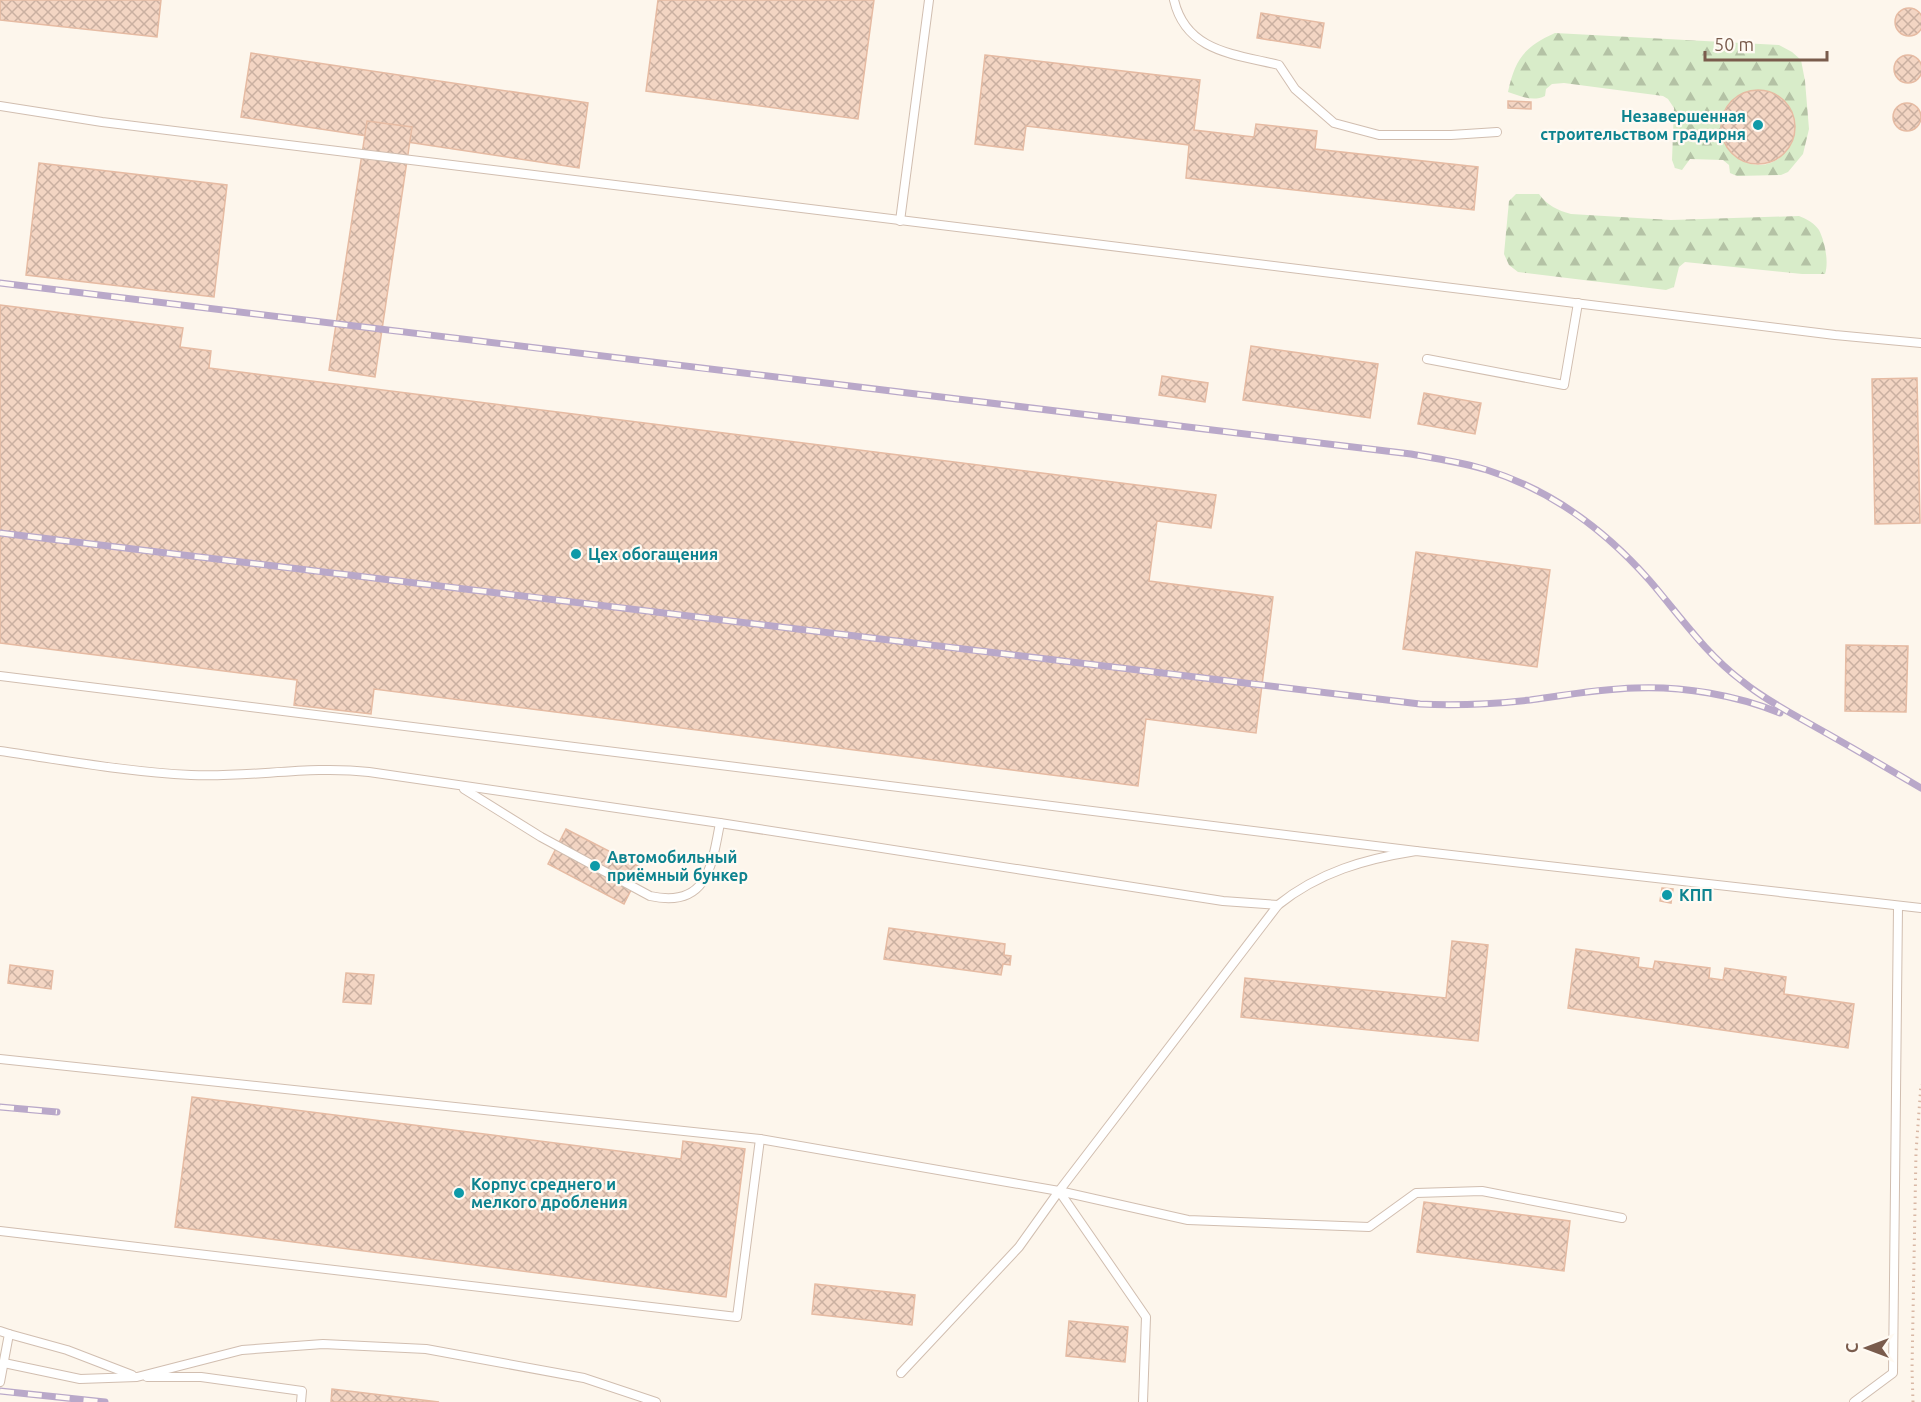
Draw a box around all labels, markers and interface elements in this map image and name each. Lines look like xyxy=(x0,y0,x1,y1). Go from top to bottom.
scale bar xyxy=(1705,24,1826,62)
text: 50 m xyxy=(1714,34,1754,54)
place label: Незавершенная строительством градирня xyxy=(1540,107,1746,143)
marker: Незавершенная строительством градирня xyxy=(1751,118,1765,132)
place label: Цех обогащения xyxy=(588,545,718,563)
marker: Цех обогащения xyxy=(569,547,583,561)
place label: Автомобильный приёмный бункер xyxy=(607,848,748,884)
marker: Автомобильный приёмный бункер xyxy=(588,859,602,873)
place label: КПП xyxy=(1679,886,1713,904)
marker: КПП xyxy=(1660,888,1674,902)
place label: Корпус среднего и мелкого дробления xyxy=(471,1175,628,1211)
marker: Корпус среднего и мелкого дробления xyxy=(452,1186,466,1200)
north arrow xyxy=(1837,1318,1897,1378)
text: С xyxy=(1843,1343,1861,1353)

